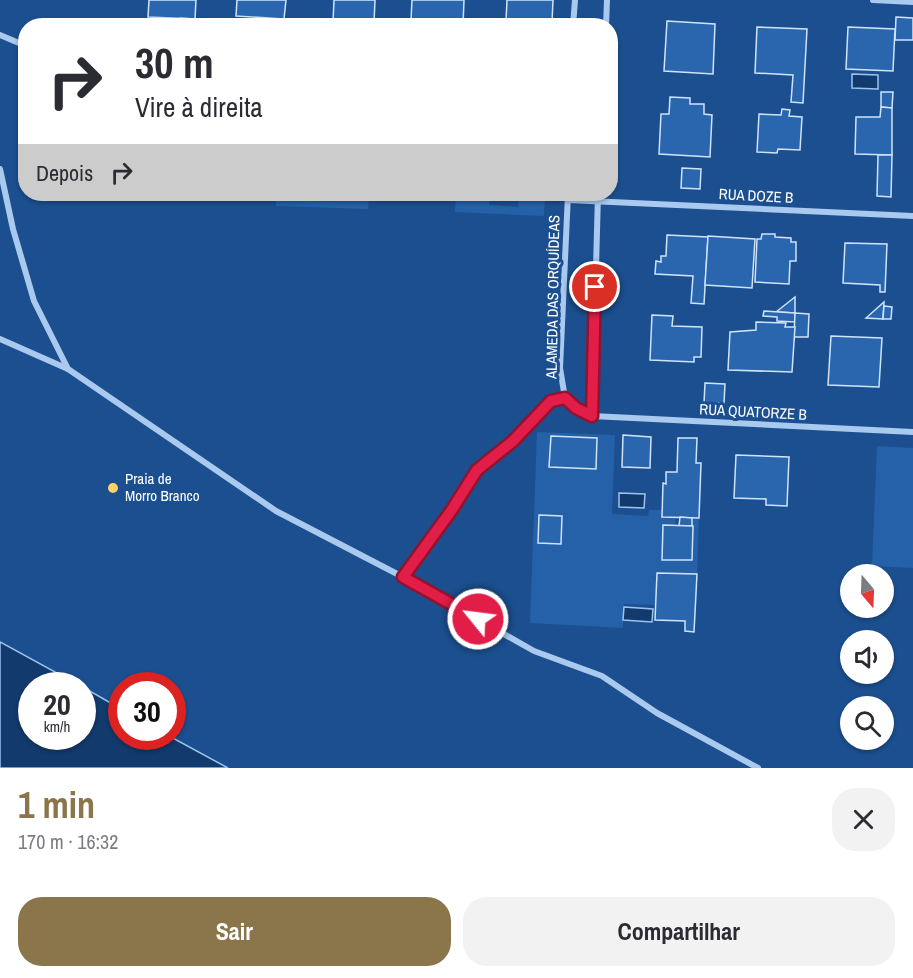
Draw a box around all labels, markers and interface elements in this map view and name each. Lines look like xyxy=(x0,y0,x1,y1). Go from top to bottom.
text: 30 m xyxy=(135,35,214,91)
icon: right xyxy=(36,42,114,120)
text: Vire à direita xyxy=(135,89,263,125)
icon: right xyxy=(105,156,138,189)
text: Depois xyxy=(36,158,93,188)
street label: RUA DOZE B xyxy=(718,183,794,208)
street label: ALAMEDA DAS ORQUÍDEAS xyxy=(541,215,564,380)
pin xyxy=(569,261,620,312)
icon: arrive xyxy=(578,270,611,303)
street label: RUA QUATORZE B xyxy=(699,398,807,425)
place label: Praia de Morro Branco xyxy=(125,468,200,506)
marker: Praia de Morro Branco xyxy=(106,481,120,495)
north arrow xyxy=(840,564,894,618)
map controls xyxy=(840,564,894,750)
position arrow xyxy=(446,587,510,651)
button: sound xyxy=(840,630,894,684)
speed limit sign: 30 xyxy=(108,672,186,750)
text: 20 xyxy=(43,684,71,724)
button: search xyxy=(840,696,894,750)
text: km/h xyxy=(44,716,70,737)
text: 1 min xyxy=(18,781,95,829)
button: close xyxy=(832,788,895,851)
text: 170 m · 16:32 xyxy=(18,828,118,855)
button: Sair xyxy=(18,897,451,966)
button: Compartilhar xyxy=(463,897,895,966)

